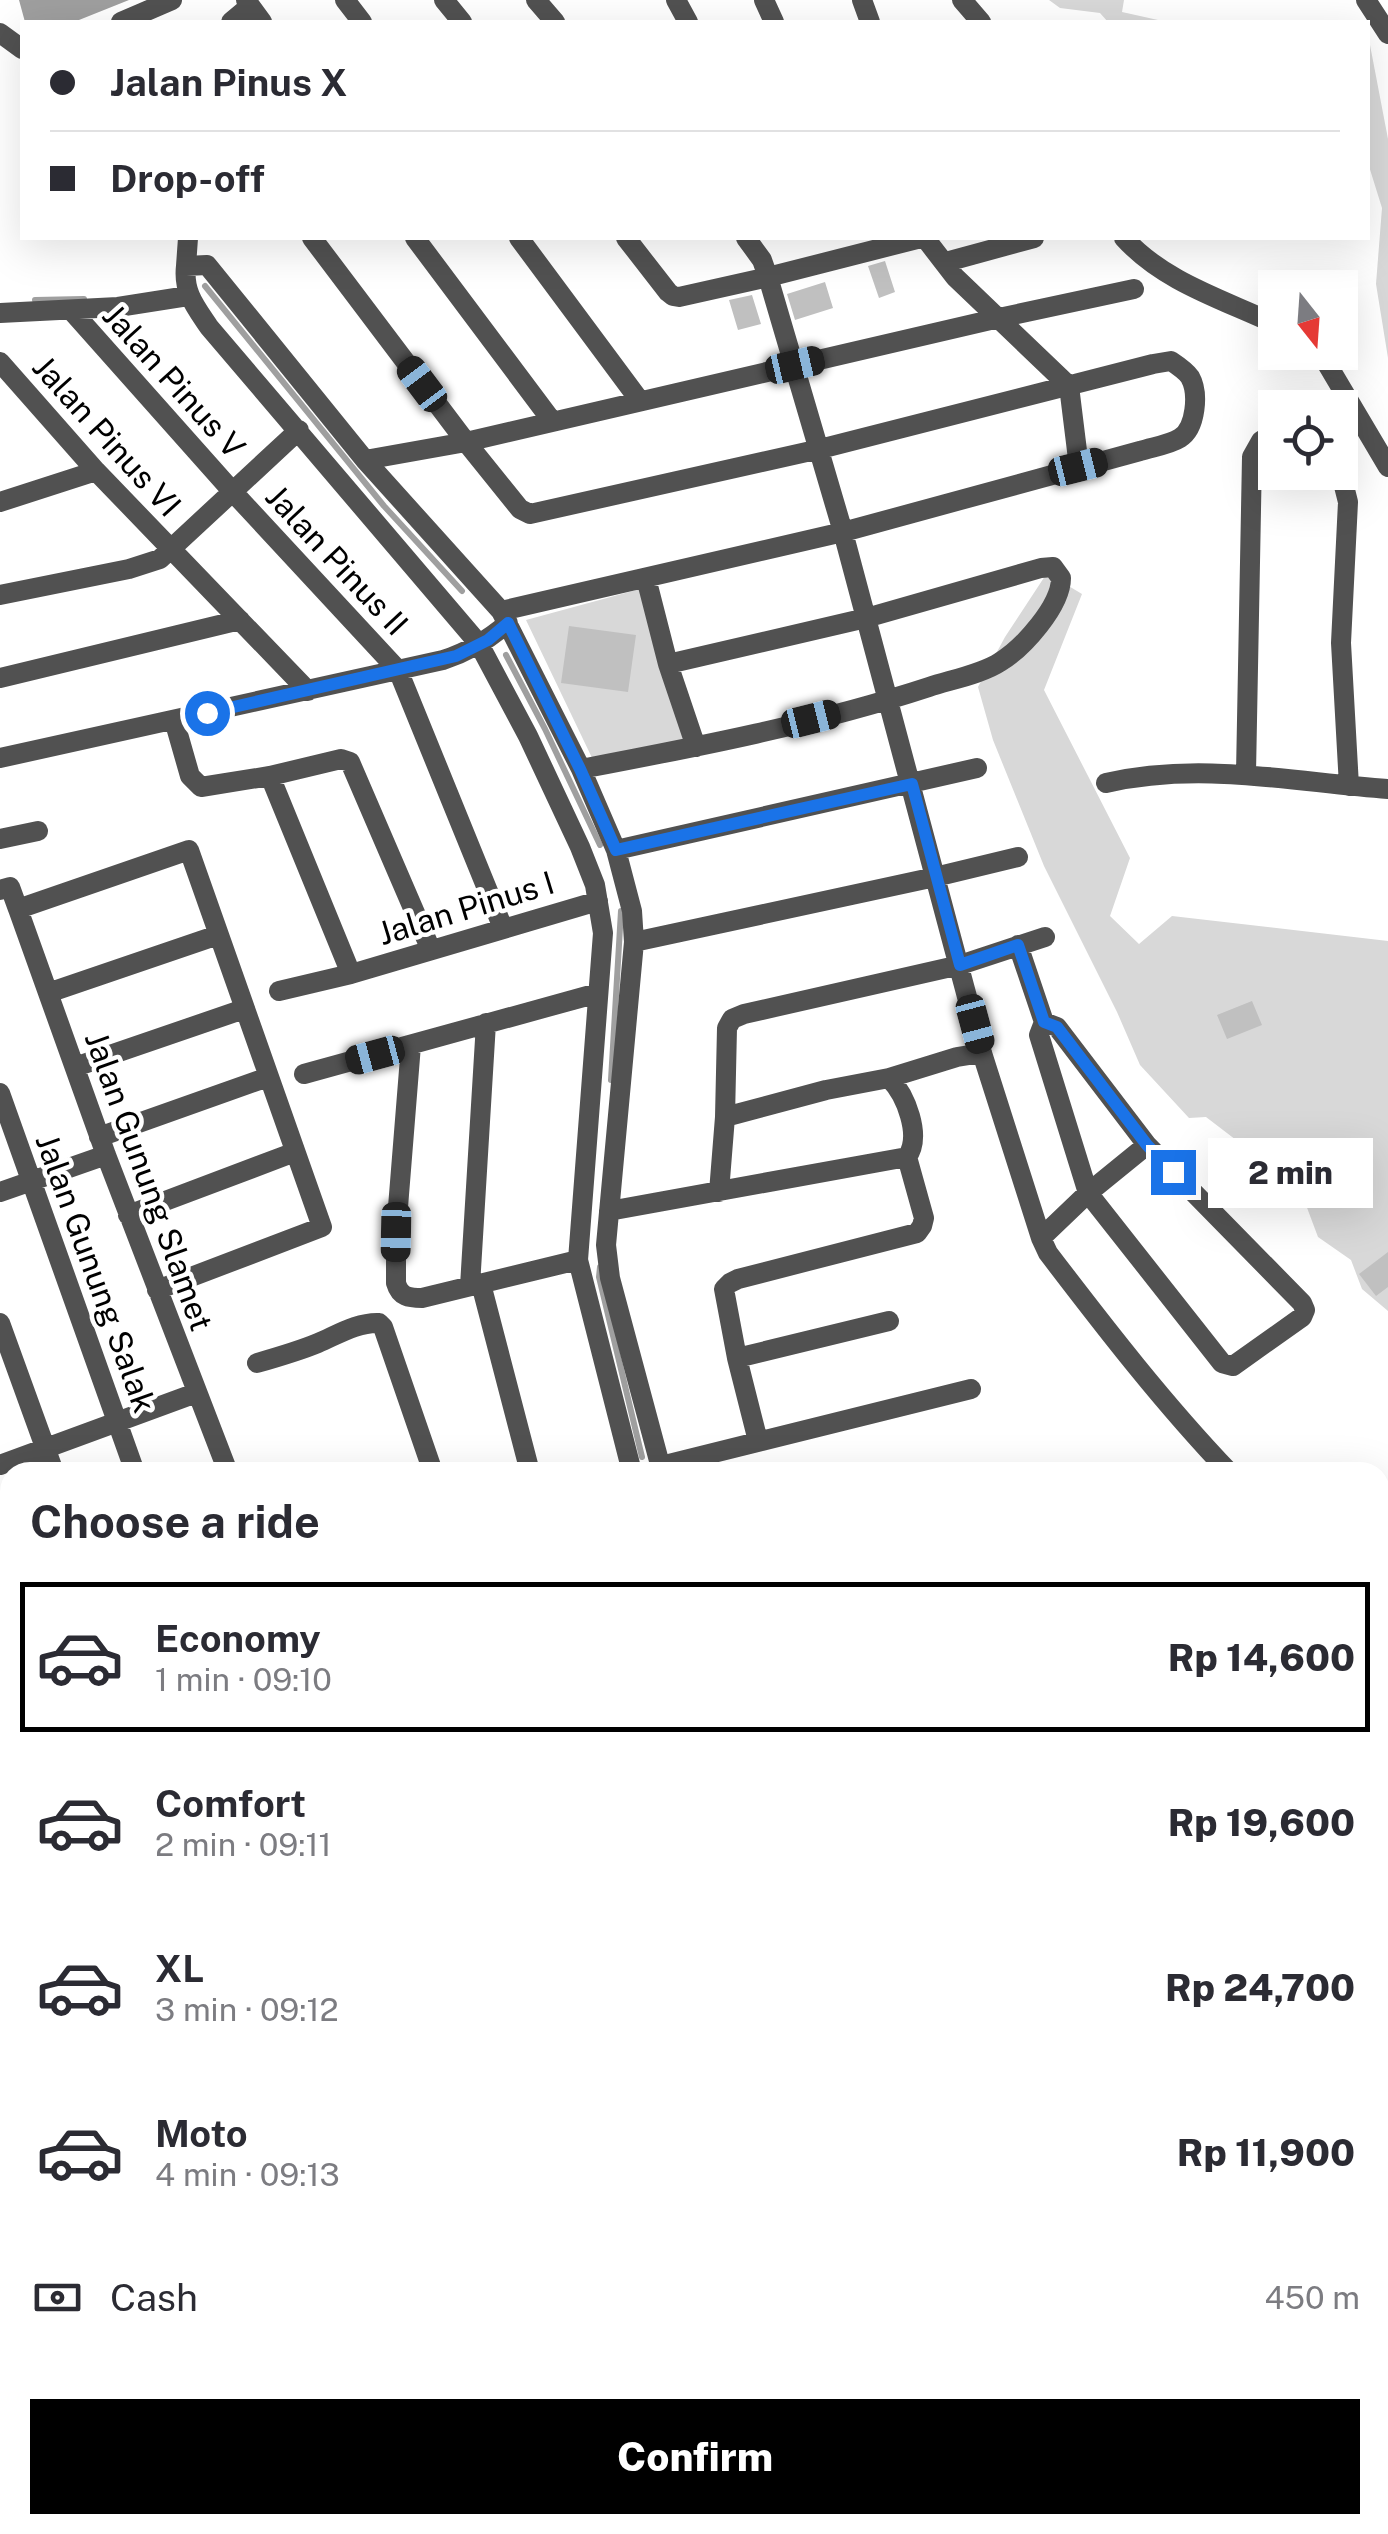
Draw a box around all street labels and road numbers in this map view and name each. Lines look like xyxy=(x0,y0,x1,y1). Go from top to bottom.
street label: Jalan Pinus V xyxy=(95,297,253,465)
street label: Jalan Pinus VI xyxy=(25,348,189,524)
street label: Jalan Pinus II xyxy=(258,477,416,643)
street label: Jalan Pinus I xyxy=(374,864,558,952)
street label: Jalan Gunung Slamet xyxy=(78,1026,220,1336)
street label: Jalan Gunung Salak xyxy=(28,1129,164,1417)

